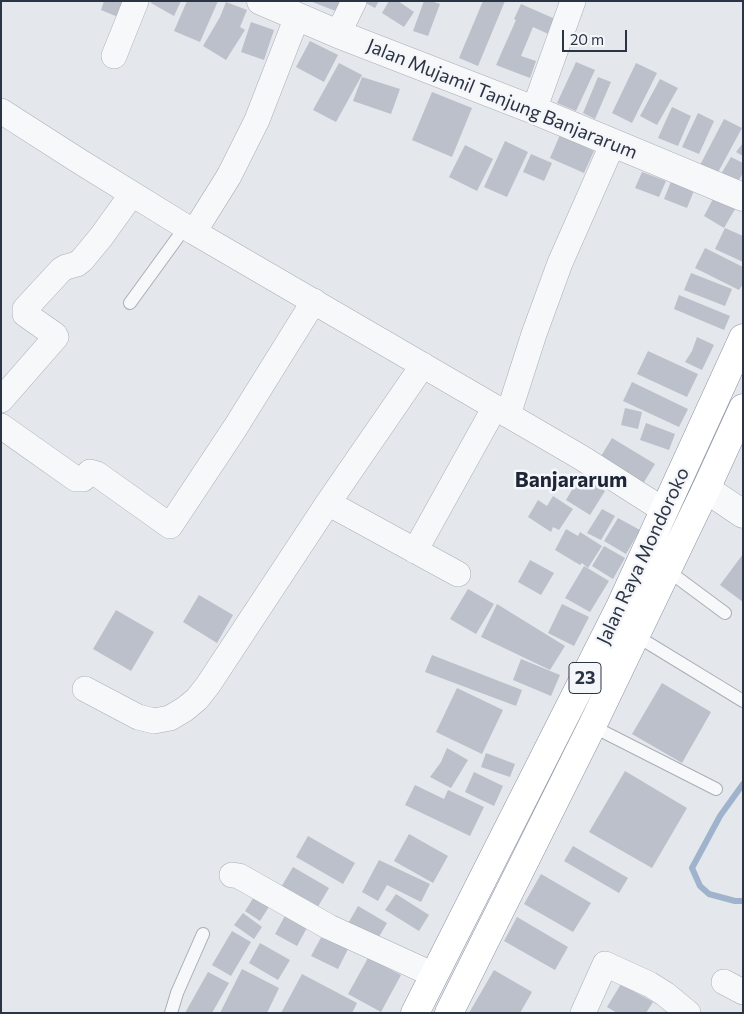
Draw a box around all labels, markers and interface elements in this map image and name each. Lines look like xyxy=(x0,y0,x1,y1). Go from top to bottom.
scale bar xyxy=(564,20,629,52)
text: 20 m xyxy=(570,30,604,48)
street label: Jalan Mujamil Tanjung Banjararum xyxy=(363,34,641,164)
street label: Jalan Raya Mondoroko xyxy=(592,464,694,648)
district label: Banjararum xyxy=(515,467,627,493)
road number: 23 xyxy=(569,662,601,694)

